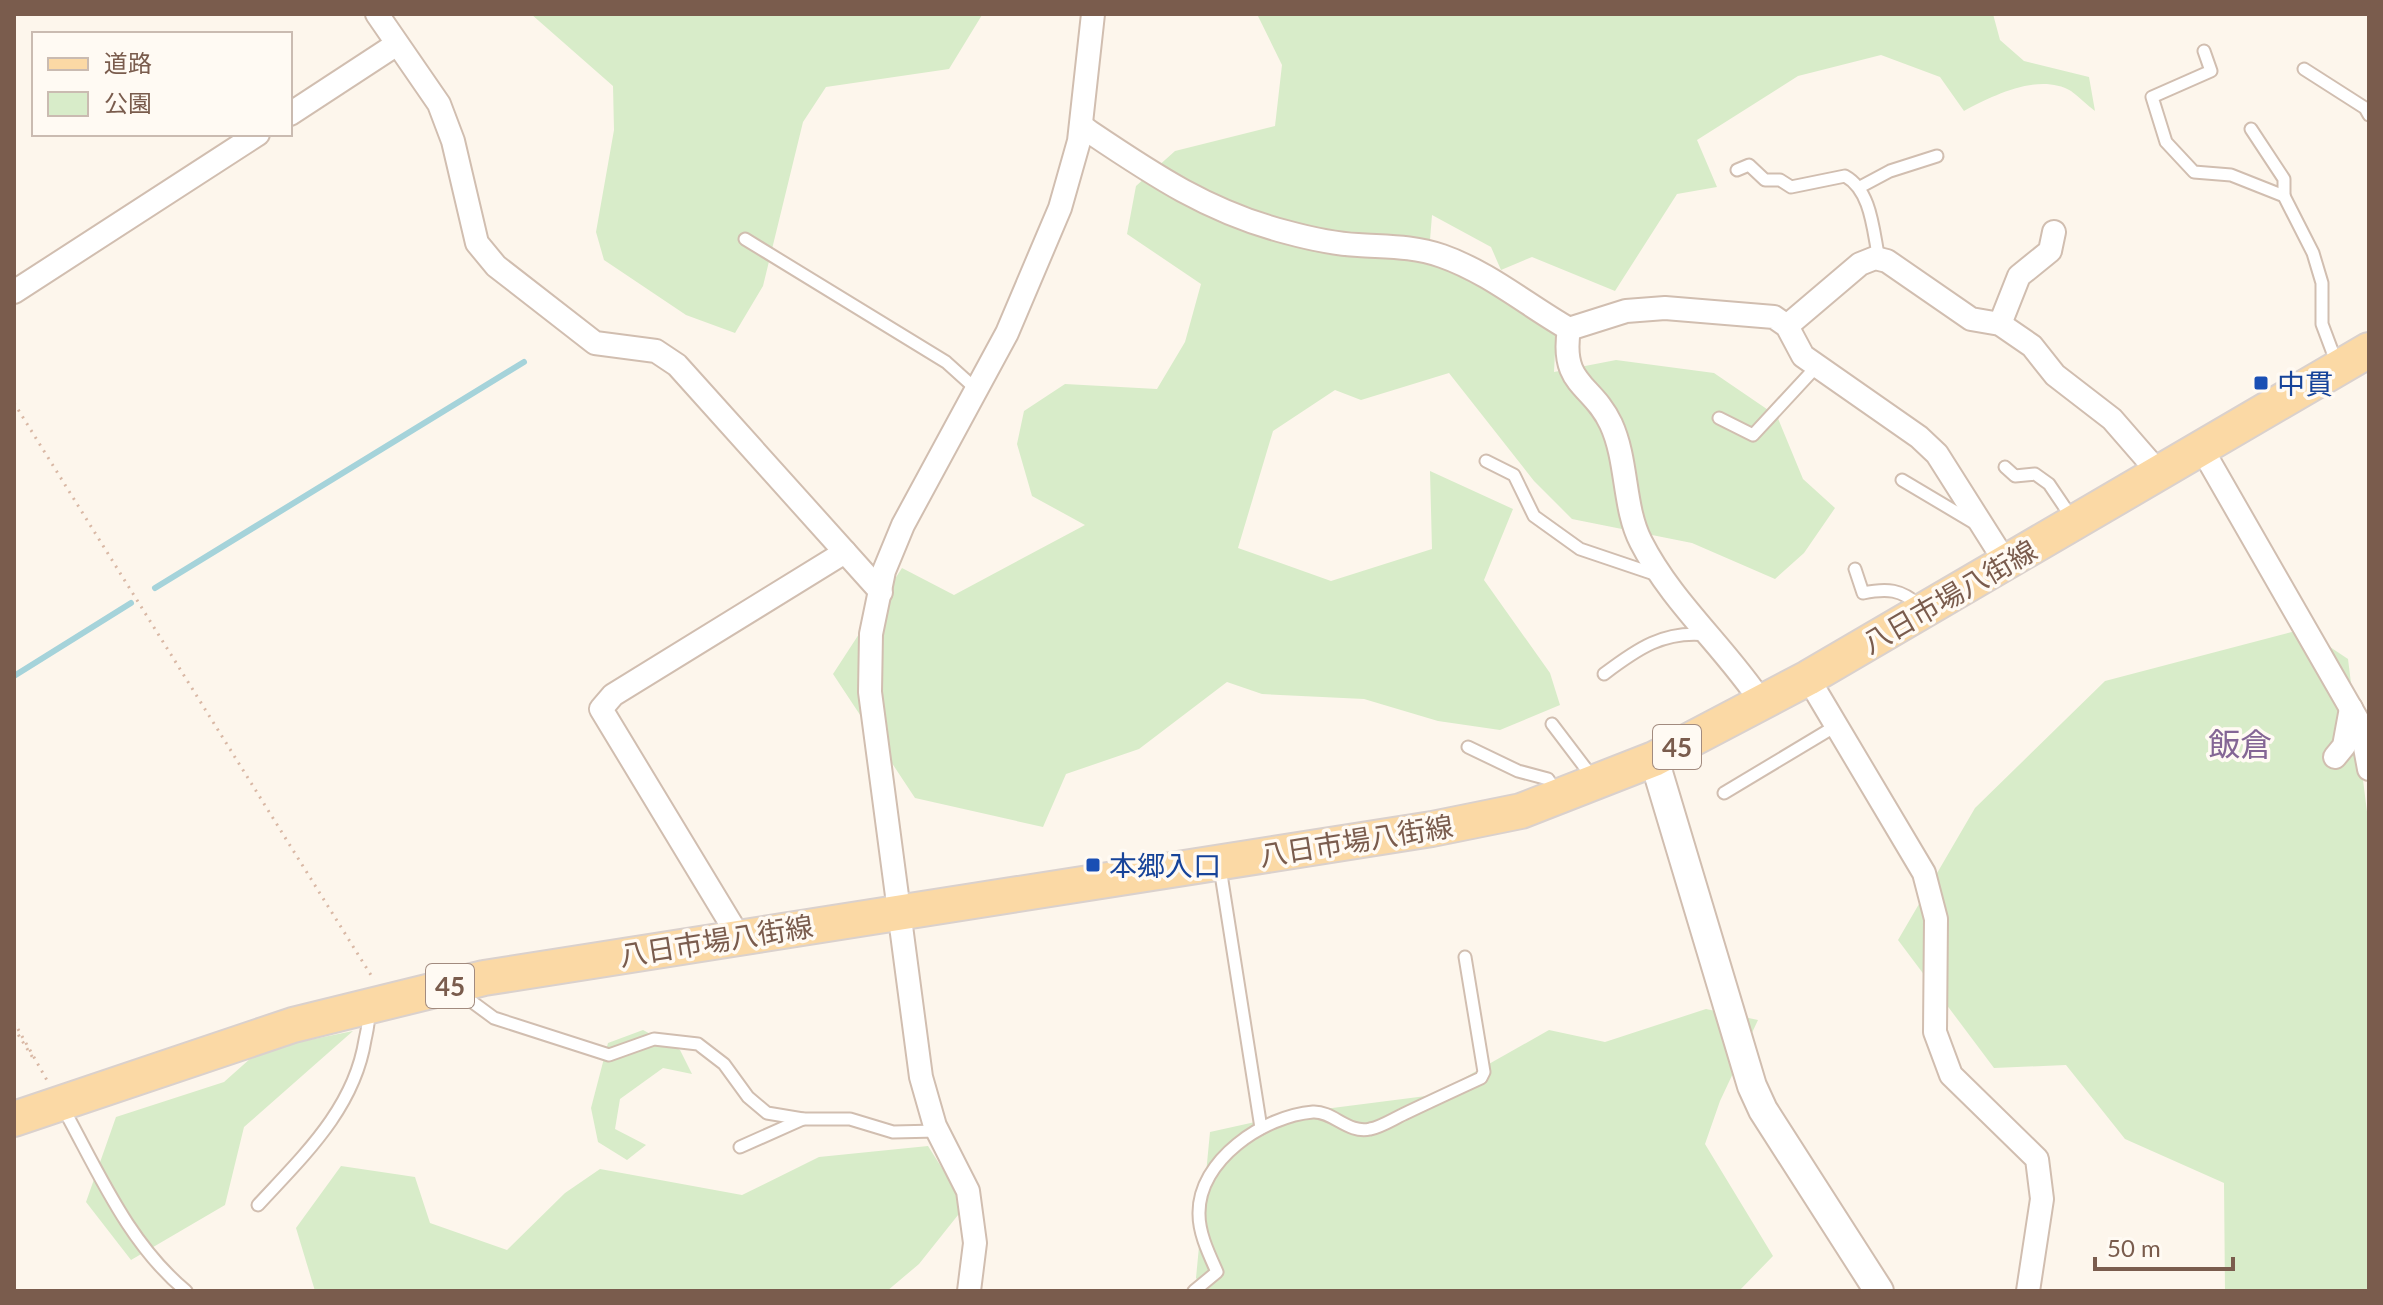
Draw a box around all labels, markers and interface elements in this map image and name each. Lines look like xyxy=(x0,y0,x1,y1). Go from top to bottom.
legend xyxy=(32,32,292,136)
text: 道路 xyxy=(104,48,152,77)
text: 公園 xyxy=(104,88,152,117)
place label: 中貫 xyxy=(2277,366,2333,400)
marker: 中貫 xyxy=(2252,374,2270,392)
street label: 八日市場八街線 xyxy=(1856,532,2042,660)
district label: 飯倉 xyxy=(2208,724,2272,763)
road number: 45 xyxy=(1653,725,1701,769)
street label: 八日市場八街線 xyxy=(1257,808,1455,872)
place label: 本郷入口 xyxy=(1109,848,1221,882)
marker: 本郷入口 xyxy=(1084,856,1102,874)
street label: 八日市場八街線 xyxy=(617,908,815,972)
road number: 45 xyxy=(426,964,474,1008)
scale bar xyxy=(2095,1221,2233,1271)
text: 50 m xyxy=(2107,1233,2161,1262)

